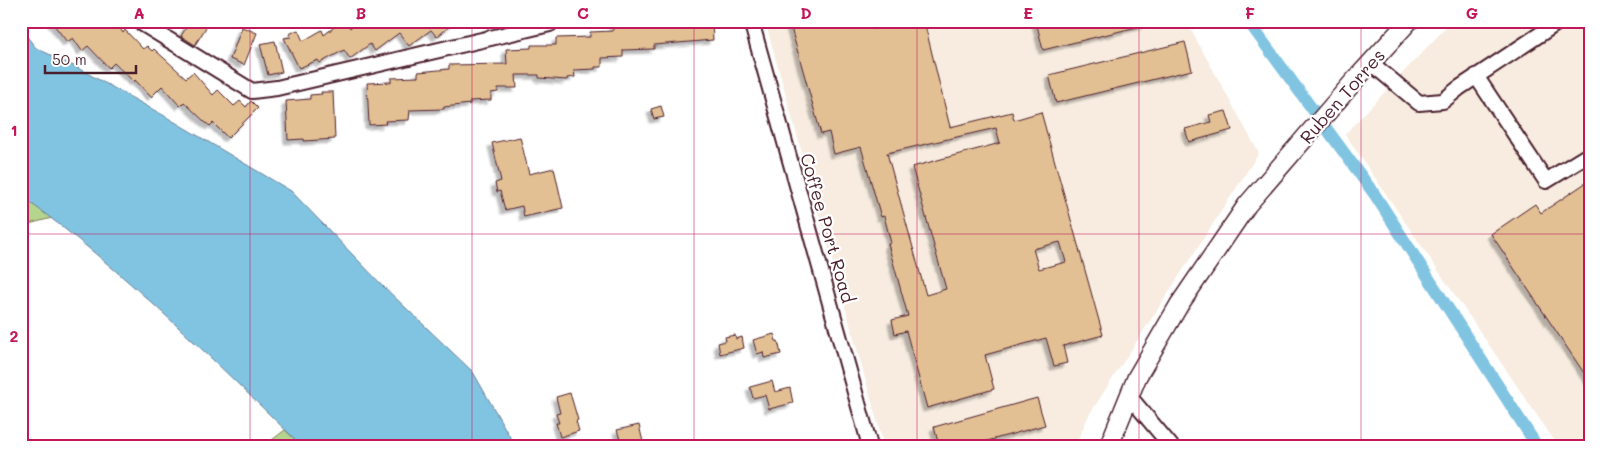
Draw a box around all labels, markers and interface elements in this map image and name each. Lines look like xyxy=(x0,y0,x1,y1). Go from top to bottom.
text: A xyxy=(133,2,145,23)
text: B xyxy=(356,2,366,23)
text: C xyxy=(577,2,589,23)
text: D xyxy=(800,2,812,23)
text: E xyxy=(1023,2,1033,23)
text: F xyxy=(1245,2,1255,23)
text: G xyxy=(1466,2,1478,23)
scale bar xyxy=(45,42,136,74)
street label: Ruben Torres xyxy=(1294,43,1390,149)
text: 50 m xyxy=(52,49,87,69)
text: 1 xyxy=(10,119,18,140)
street label: Coffee Port Road xyxy=(795,150,861,306)
text: 2 xyxy=(10,325,19,346)

